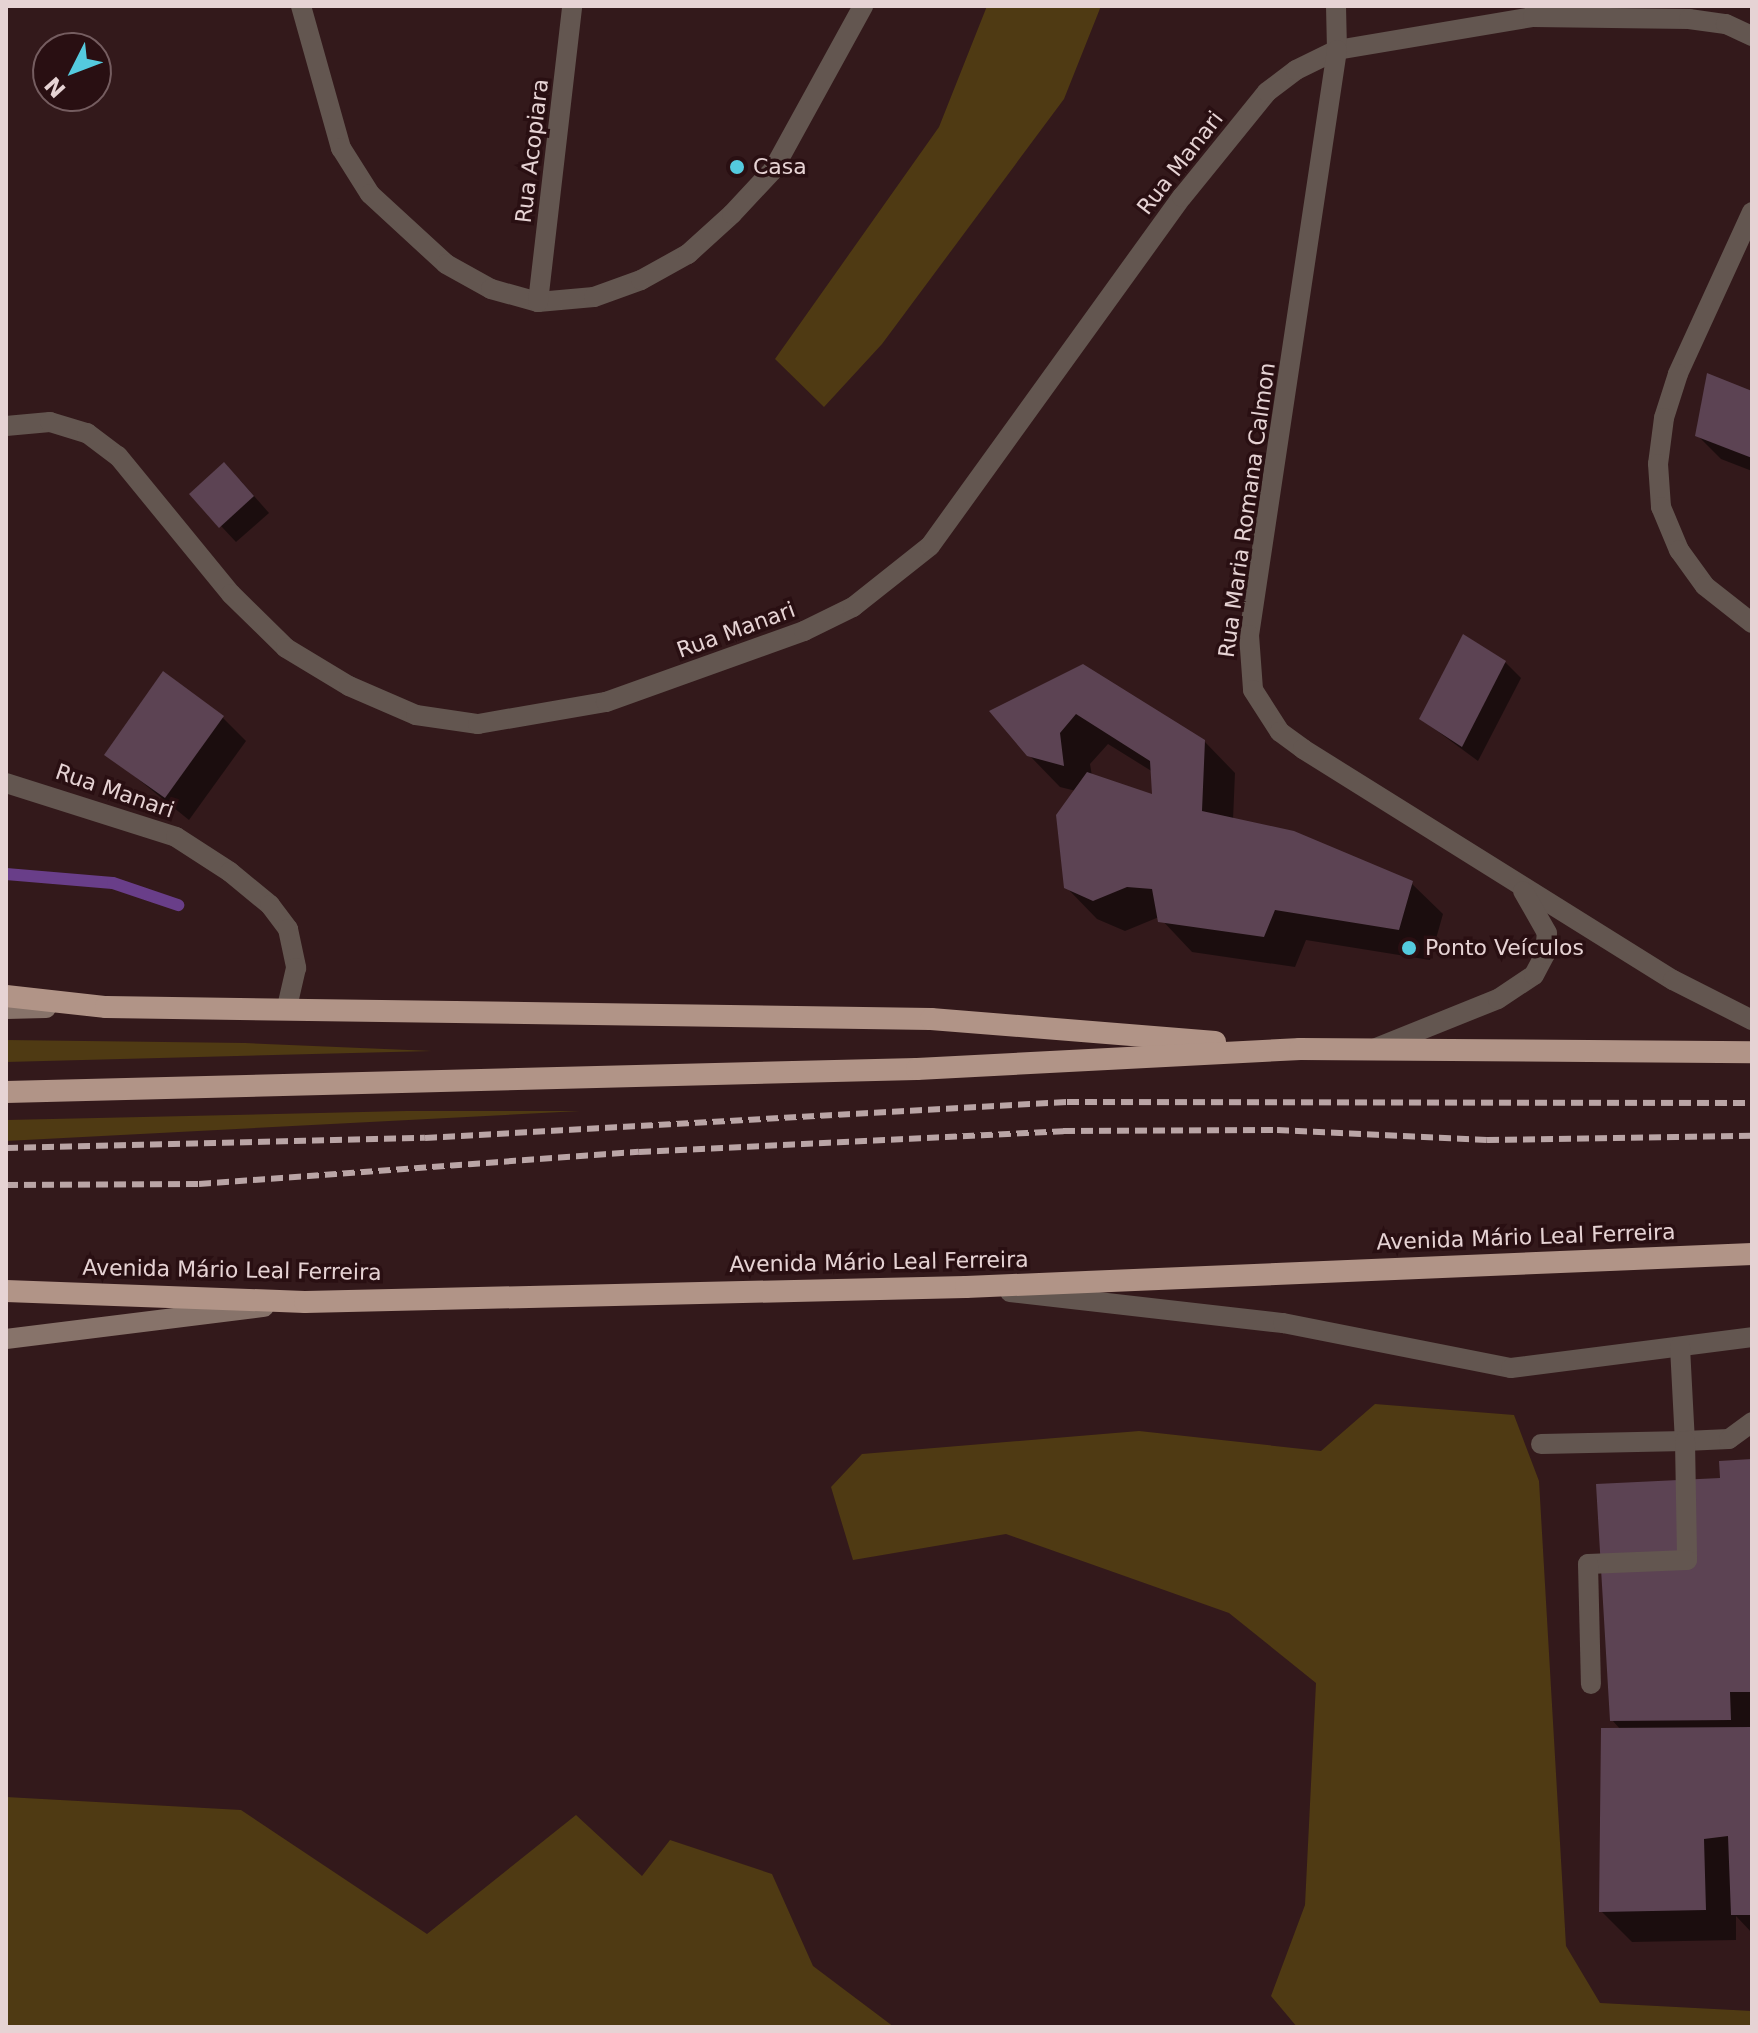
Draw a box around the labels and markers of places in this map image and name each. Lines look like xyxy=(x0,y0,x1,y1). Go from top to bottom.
place label: Casa xyxy=(753,154,807,180)
marker: Casa xyxy=(728,158,746,176)
place label: Ponto Veículos xyxy=(1425,935,1584,961)
marker: Ponto Veículos xyxy=(1400,939,1418,957)

